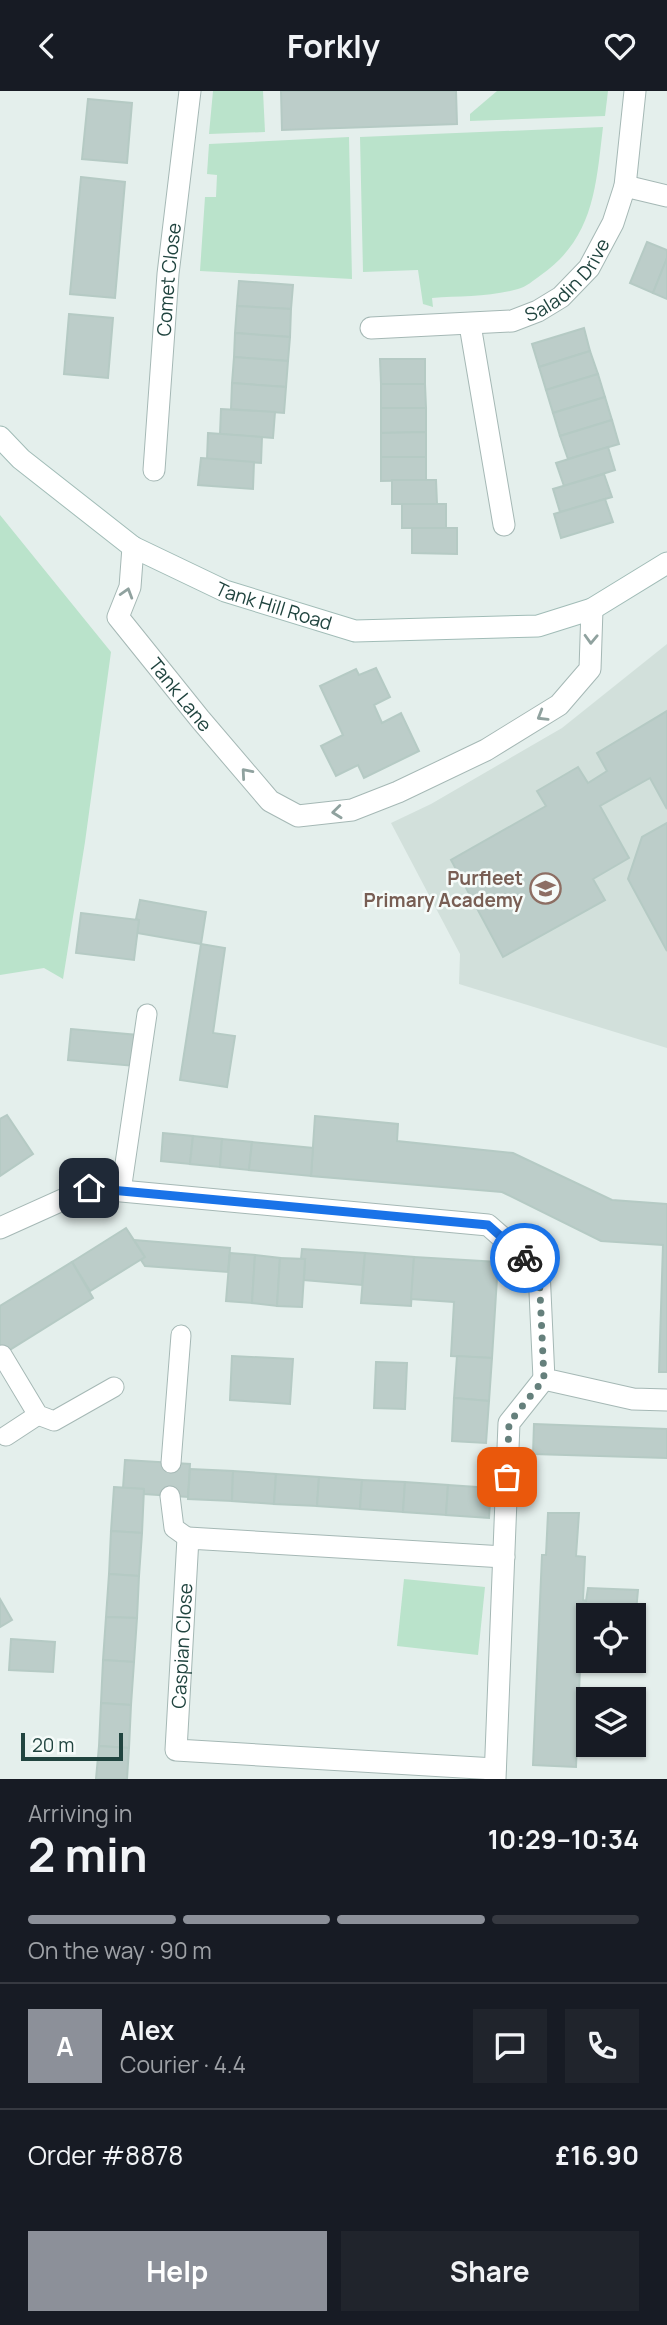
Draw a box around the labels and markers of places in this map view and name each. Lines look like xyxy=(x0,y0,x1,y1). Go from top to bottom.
place label: Purfleet Primary Academy xyxy=(364,865,523,913)
school or university icon: Purfleet Primary Academy xyxy=(529,872,563,906)
pin xyxy=(59,1158,119,1218)
pin xyxy=(477,1447,537,1507)

